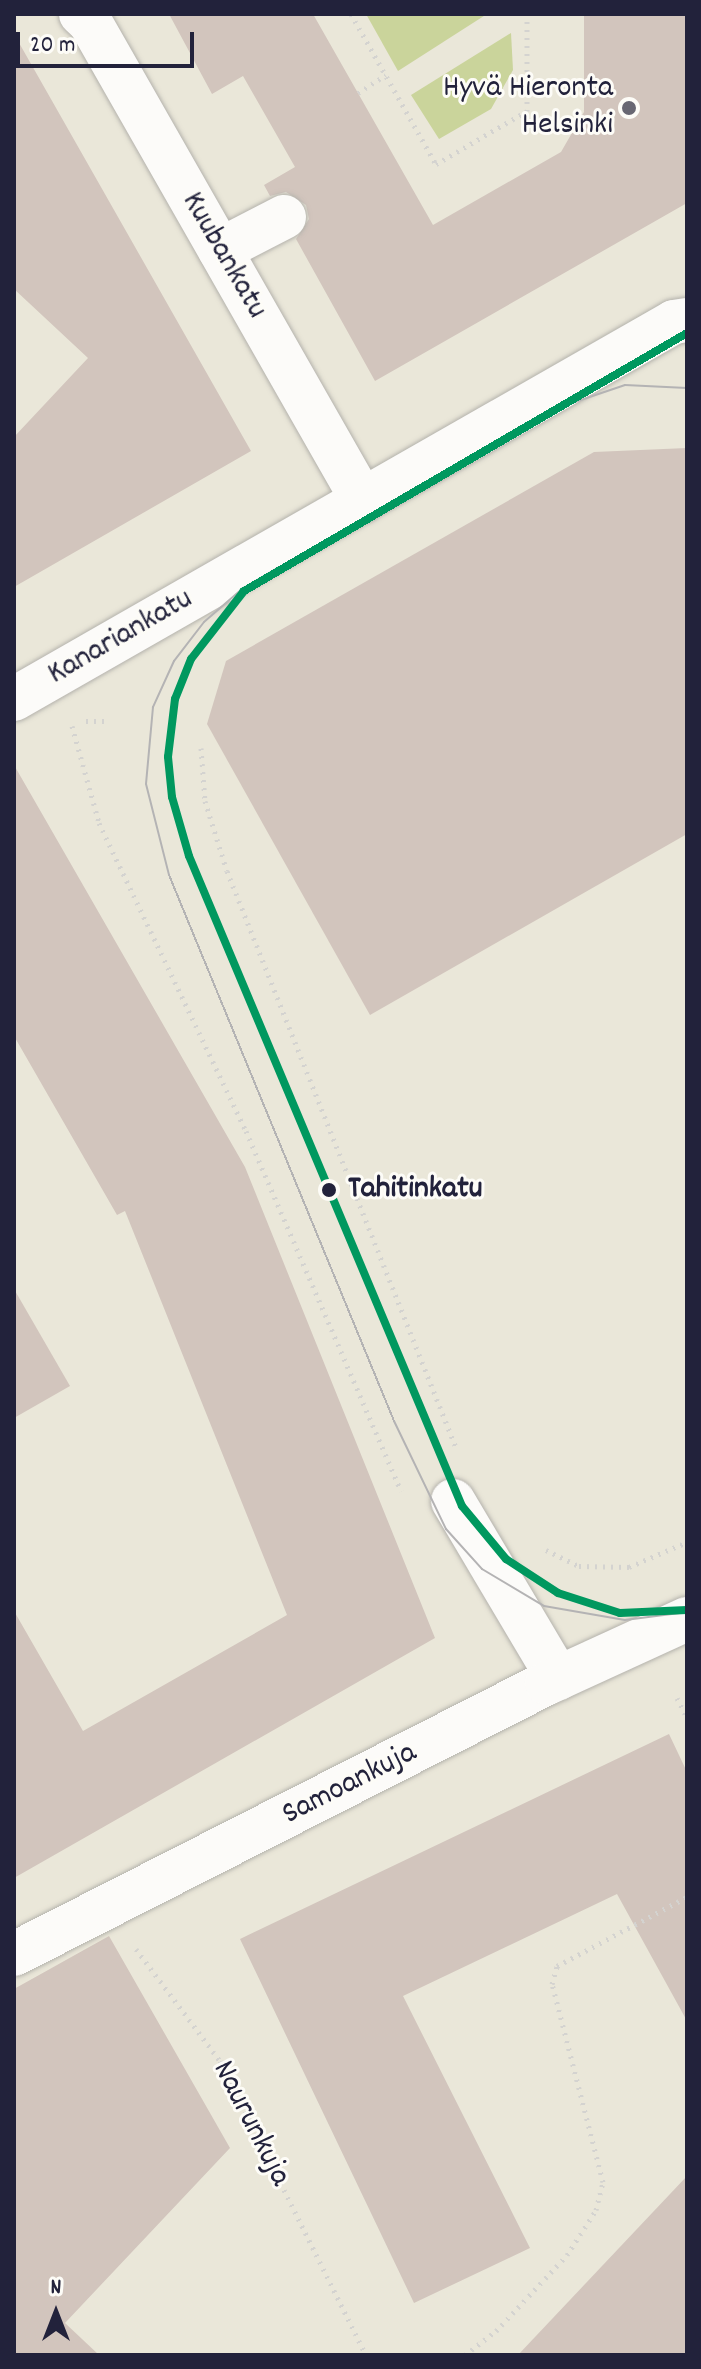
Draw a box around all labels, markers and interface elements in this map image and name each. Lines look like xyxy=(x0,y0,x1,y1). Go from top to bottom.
scale bar xyxy=(20,16,198,66)
text: 20 m xyxy=(30,29,76,63)
place label: Hyvä Hieronta Helsinki xyxy=(443,71,613,146)
marker: Hyvä Hieronta Helsinki xyxy=(620,99,638,117)
street label: Kuubankatu xyxy=(171,186,275,326)
street label: Kanariankatu xyxy=(42,581,200,695)
place label: Tahitinkatu xyxy=(348,1171,482,1209)
marker: Tahitinkatu xyxy=(317,1178,341,1202)
street label: Samoankuja xyxy=(276,1735,424,1835)
street label: Naurunkuja xyxy=(202,2055,298,2193)
north arrow xyxy=(16,2273,96,2353)
text: N xyxy=(51,2273,61,2304)

